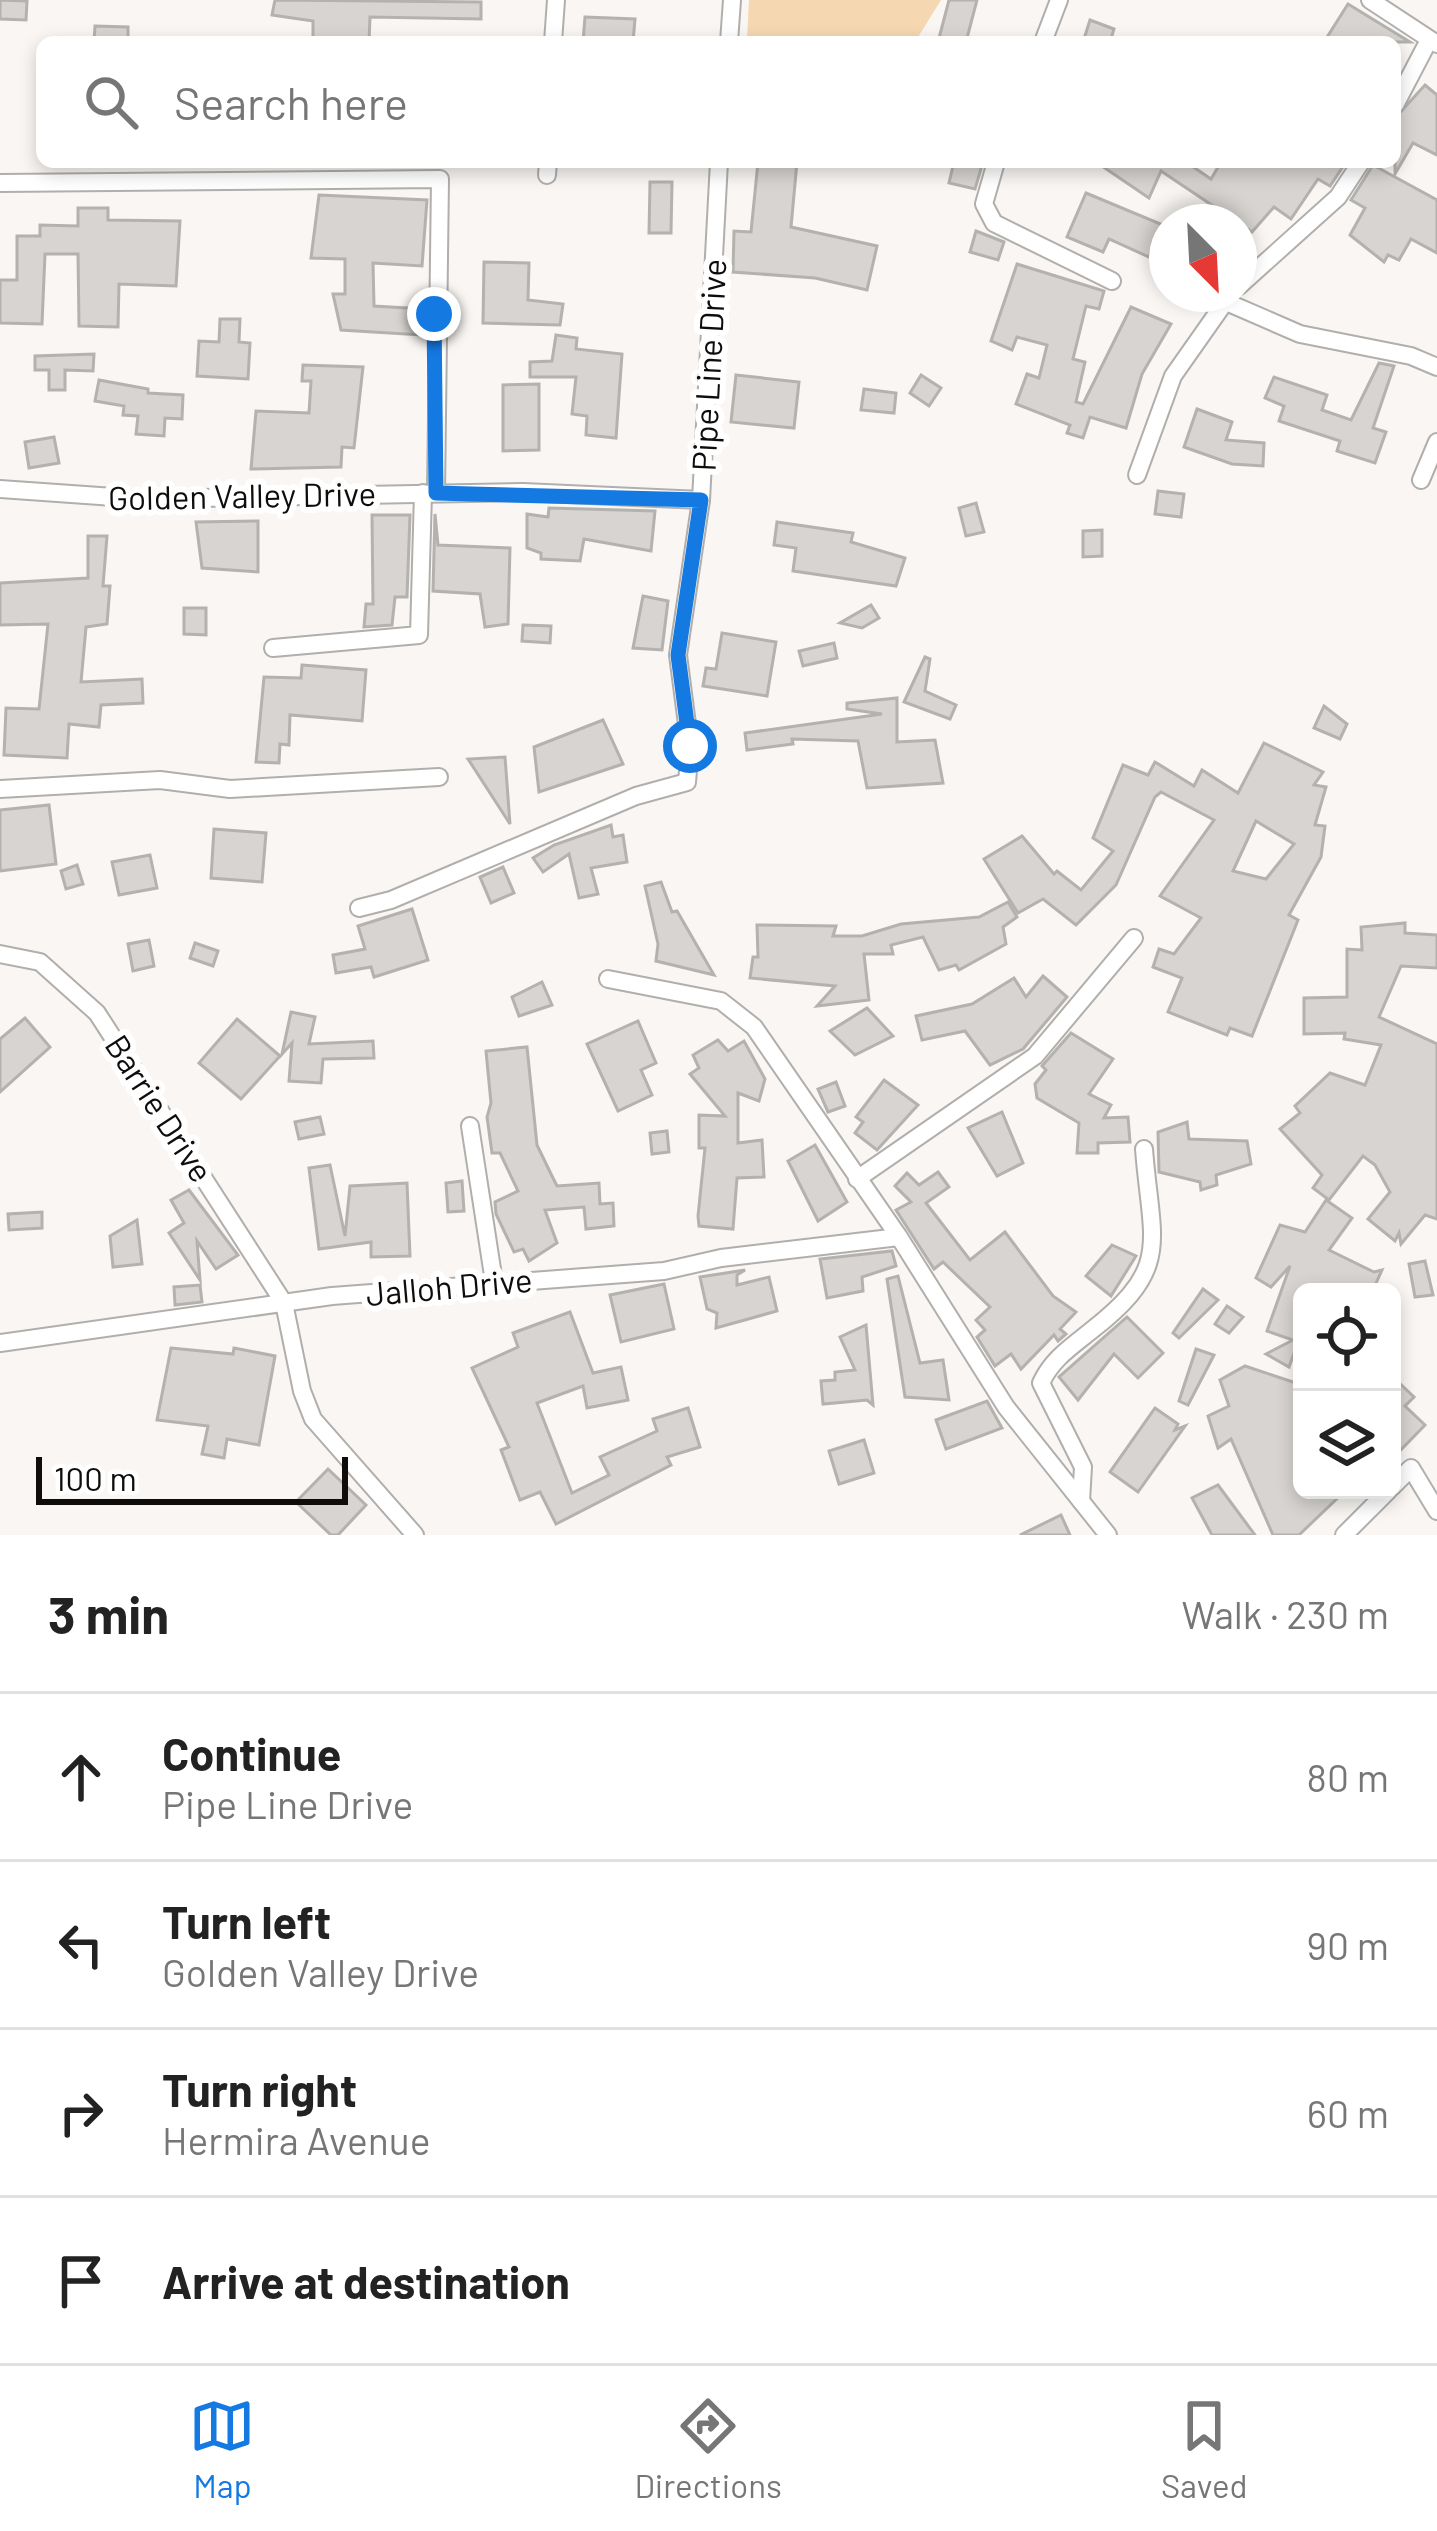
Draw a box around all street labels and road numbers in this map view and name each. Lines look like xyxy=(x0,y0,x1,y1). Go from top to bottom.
street label: Pipe Line Drive xyxy=(682,258,734,472)
street label: Golden Valley Drive xyxy=(108,473,376,517)
street label: Barrie Drive xyxy=(98,1027,222,1189)
street label: Jalloh Drive xyxy=(364,1259,534,1313)

